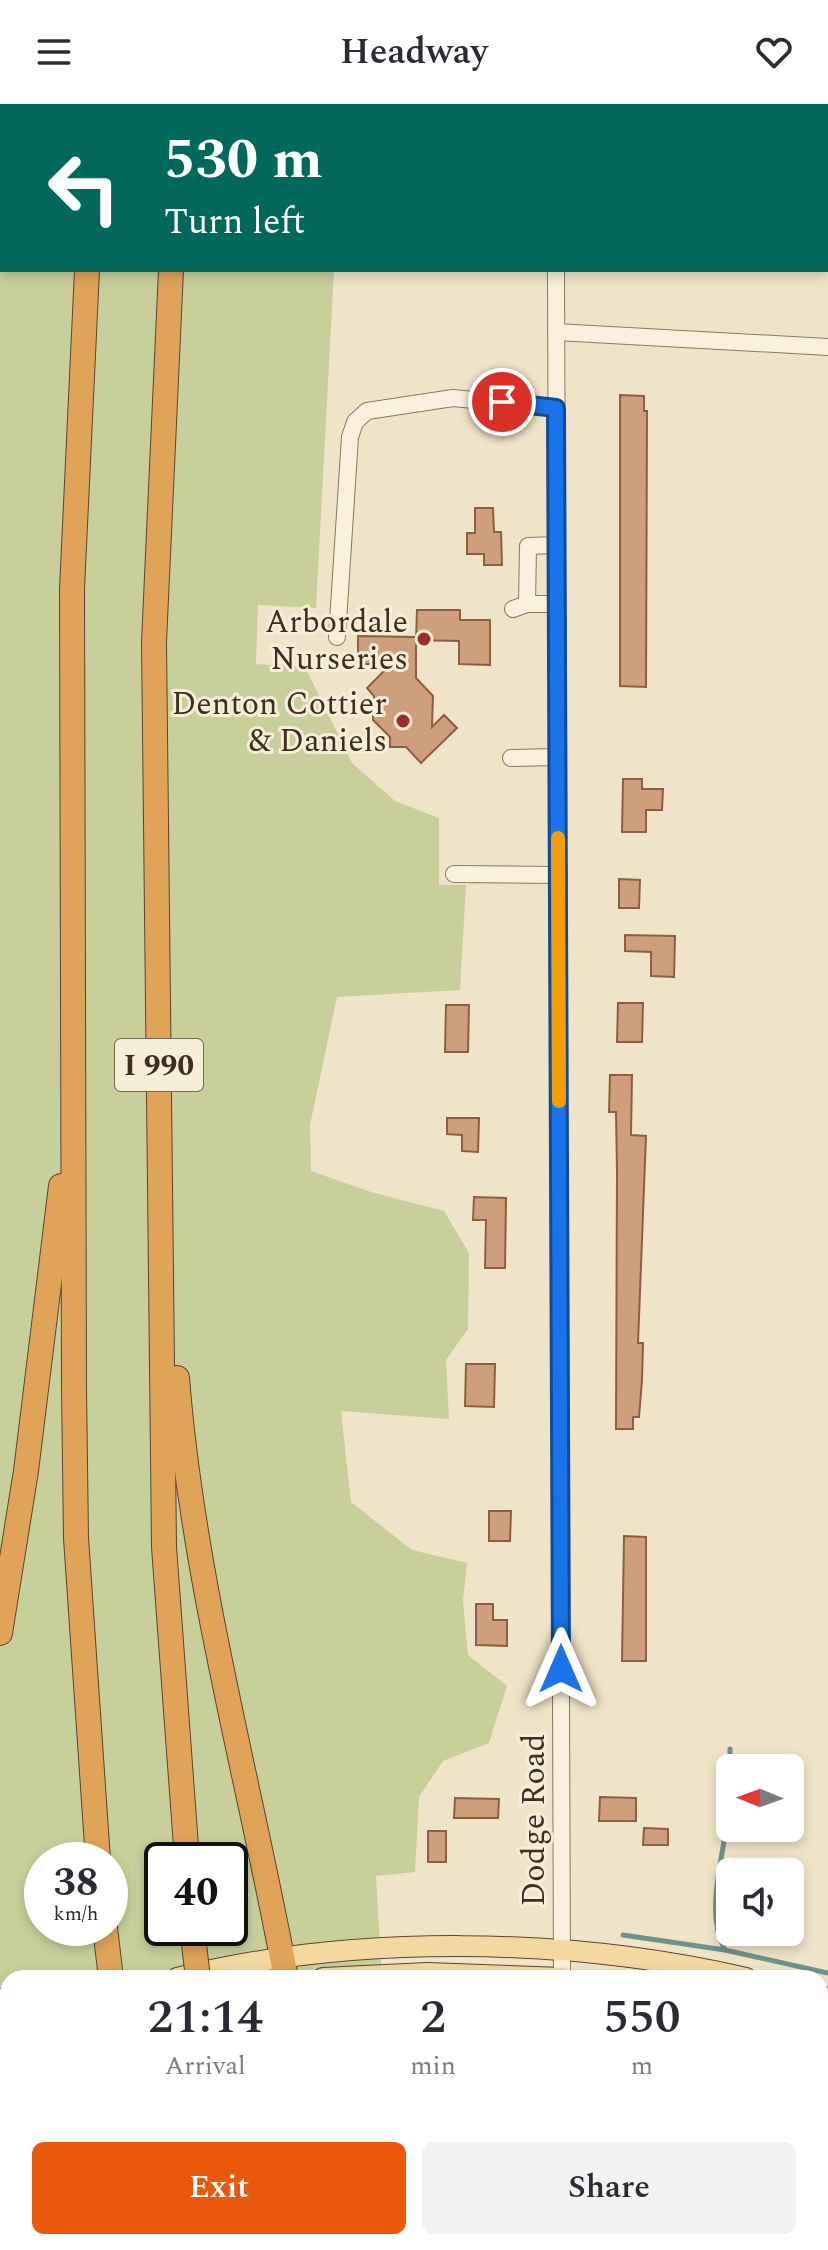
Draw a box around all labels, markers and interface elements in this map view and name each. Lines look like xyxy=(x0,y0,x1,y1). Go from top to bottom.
text: Headway xyxy=(340,25,488,80)
icon: menu xyxy=(32,30,76,74)
icon: heart xyxy=(752,30,796,74)
text: 530 m xyxy=(164,118,323,203)
icon: left xyxy=(32,136,136,240)
text: Turn left xyxy=(164,195,305,250)
pin xyxy=(468,368,536,436)
icon: arrive xyxy=(480,380,524,424)
place label: Arbordale Nurseries xyxy=(265,598,408,684)
marker: Arbordale Nurseries xyxy=(415,630,433,648)
place label: Denton Cottier & Daniels xyxy=(171,680,387,766)
marker: Denton Cottier & Daniels xyxy=(394,712,412,730)
road number: I 990 xyxy=(115,1039,203,1091)
position arrow xyxy=(519,1627,603,1711)
street label: Dodge Road xyxy=(510,1734,559,1906)
north arrow xyxy=(716,1754,804,1842)
map controls xyxy=(716,1754,804,1946)
speed limit sign: 40 xyxy=(144,1842,248,1946)
text: 38 xyxy=(54,1853,98,1914)
button: sound xyxy=(716,1858,804,1946)
text: km/h xyxy=(54,1899,99,1929)
text: 21:14 xyxy=(147,1981,263,2054)
text: 2 xyxy=(420,1981,446,2054)
text: 550 xyxy=(603,1981,681,2054)
text: Arrival xyxy=(165,2046,246,2086)
text: min xyxy=(410,2046,456,2086)
text: m xyxy=(631,2046,653,2086)
button: Exit xyxy=(32,2142,406,2234)
button: Share xyxy=(422,2142,796,2234)

